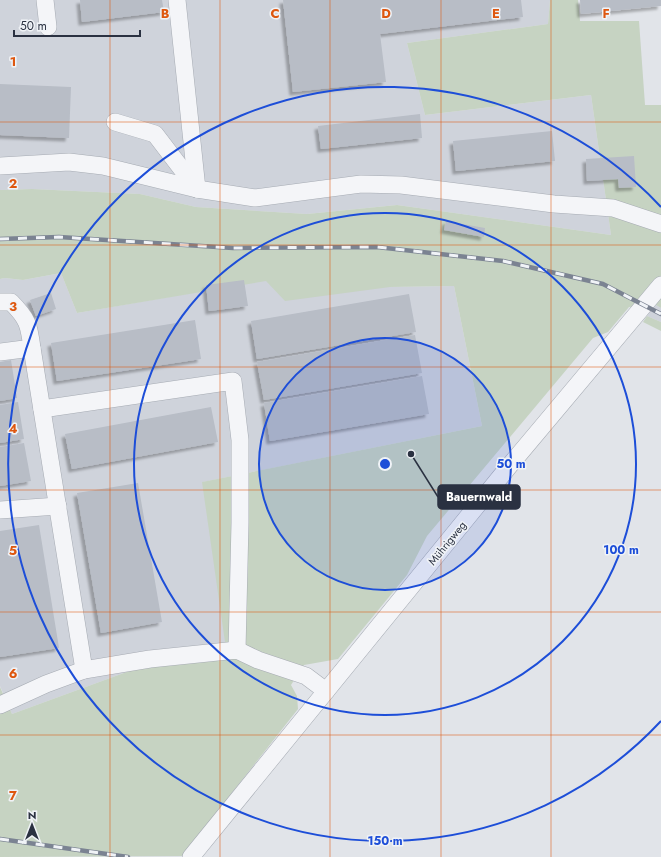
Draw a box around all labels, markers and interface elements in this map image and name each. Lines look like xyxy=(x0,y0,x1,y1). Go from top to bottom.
text: B xyxy=(161,4,170,23)
text: C xyxy=(270,4,280,23)
text: D xyxy=(381,4,391,23)
text: E xyxy=(492,4,500,23)
text: F xyxy=(602,4,610,23)
scale bar xyxy=(14,12,140,38)
text: 50 m xyxy=(20,17,47,35)
text: 1 xyxy=(10,52,16,71)
text: 2 xyxy=(9,174,17,193)
text: 3 xyxy=(9,297,17,316)
text: 4 xyxy=(8,419,18,438)
text: 50 m xyxy=(496,455,526,473)
centre of rings xyxy=(378,457,392,471)
callout: Bauernwald xyxy=(438,485,520,509)
text: Bauernwald xyxy=(446,488,512,506)
street label: Mührigweg xyxy=(424,518,470,568)
text: 5 xyxy=(9,541,17,560)
text: 100 m xyxy=(603,541,639,559)
text: 6 xyxy=(9,664,18,683)
text: 7 xyxy=(9,786,17,805)
north arrow xyxy=(12,805,52,845)
text: N xyxy=(28,807,36,823)
text: 150 m xyxy=(367,832,403,850)

